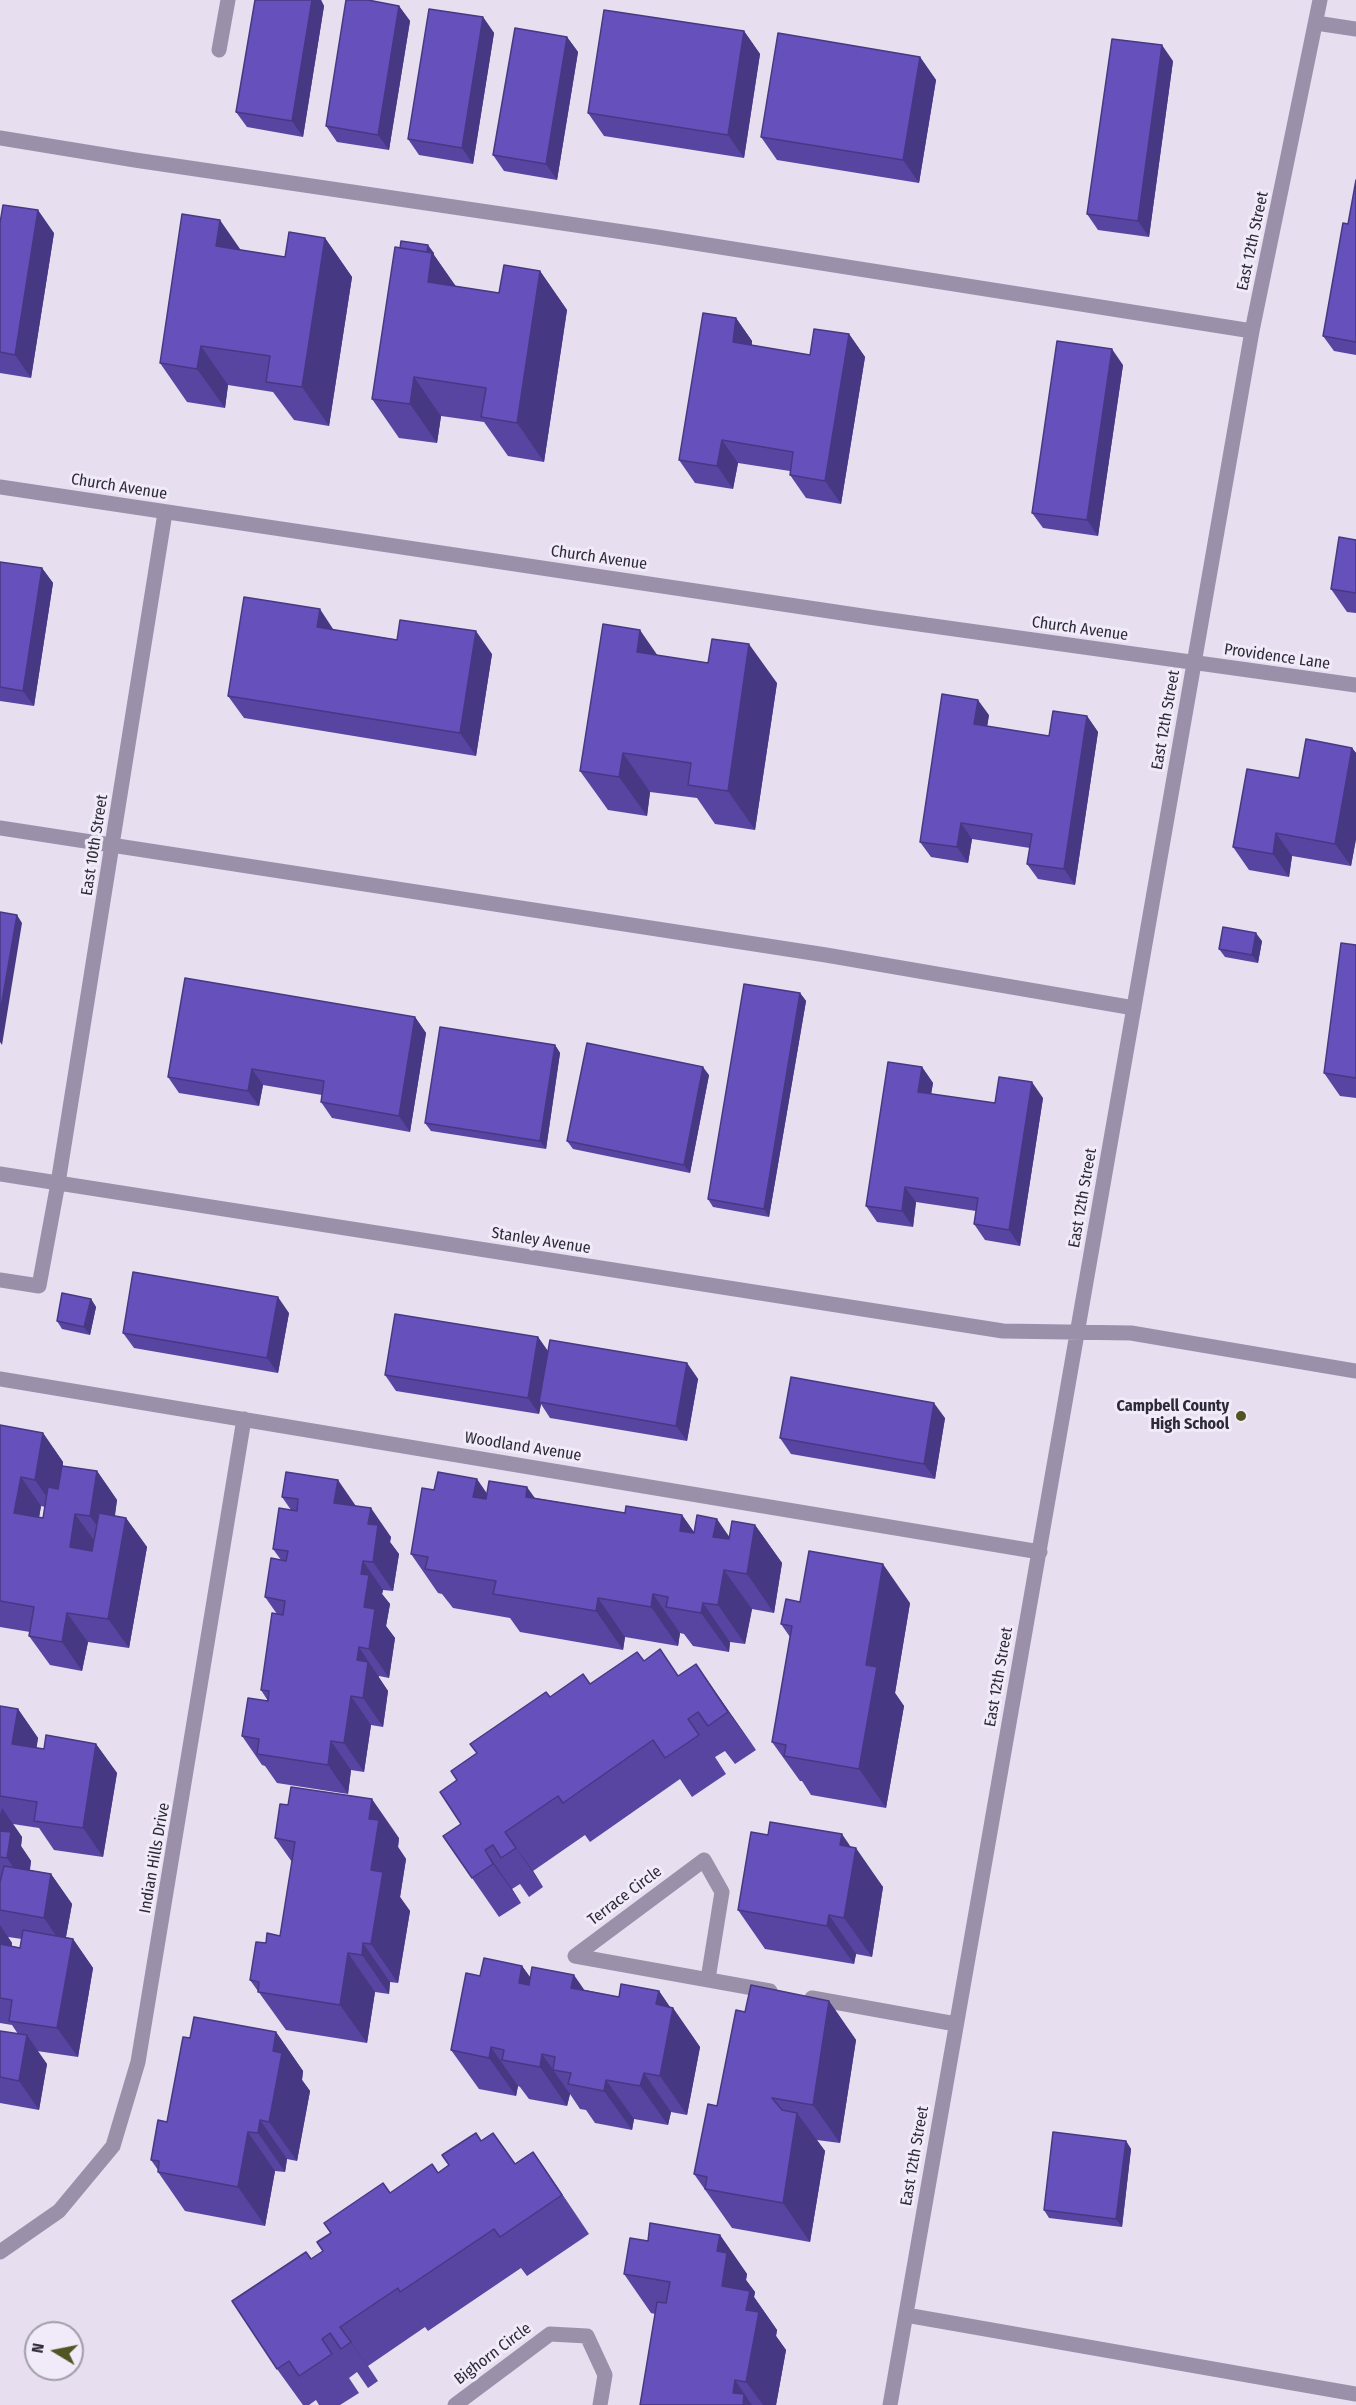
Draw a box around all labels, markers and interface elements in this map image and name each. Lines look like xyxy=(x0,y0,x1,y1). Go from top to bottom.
street label: East 12th Street xyxy=(1233,190,1273,292)
street label: Church Avenue xyxy=(70,470,168,504)
street label: Church Avenue xyxy=(550,542,648,574)
street label: Church Avenue xyxy=(1031,613,1129,645)
street label: Providence Lane xyxy=(1223,640,1331,674)
street label: East 12th Street xyxy=(1148,669,1184,771)
street label: East 10th Street xyxy=(78,793,112,897)
street label: East 12th Street xyxy=(1065,1147,1101,1249)
street label: Stanley Avenue xyxy=(490,1224,592,1258)
place label: Campbell County High School xyxy=(1117,1397,1229,1435)
marker: Campbell County High School xyxy=(1234,1409,1248,1423)
street label: Woodland Avenue xyxy=(463,1428,583,1466)
street label: East 12th Street xyxy=(981,1626,1017,1728)
street label: Indian Hills Drive xyxy=(136,1801,174,1915)
street label: Terrace Circle xyxy=(584,1862,666,1930)
street label: East 12th Street xyxy=(897,2105,933,2207)
street label: Bighorn Circle xyxy=(451,2319,535,2389)
north arrow xyxy=(24,2321,84,2381)
text: N xyxy=(28,2342,48,2355)

